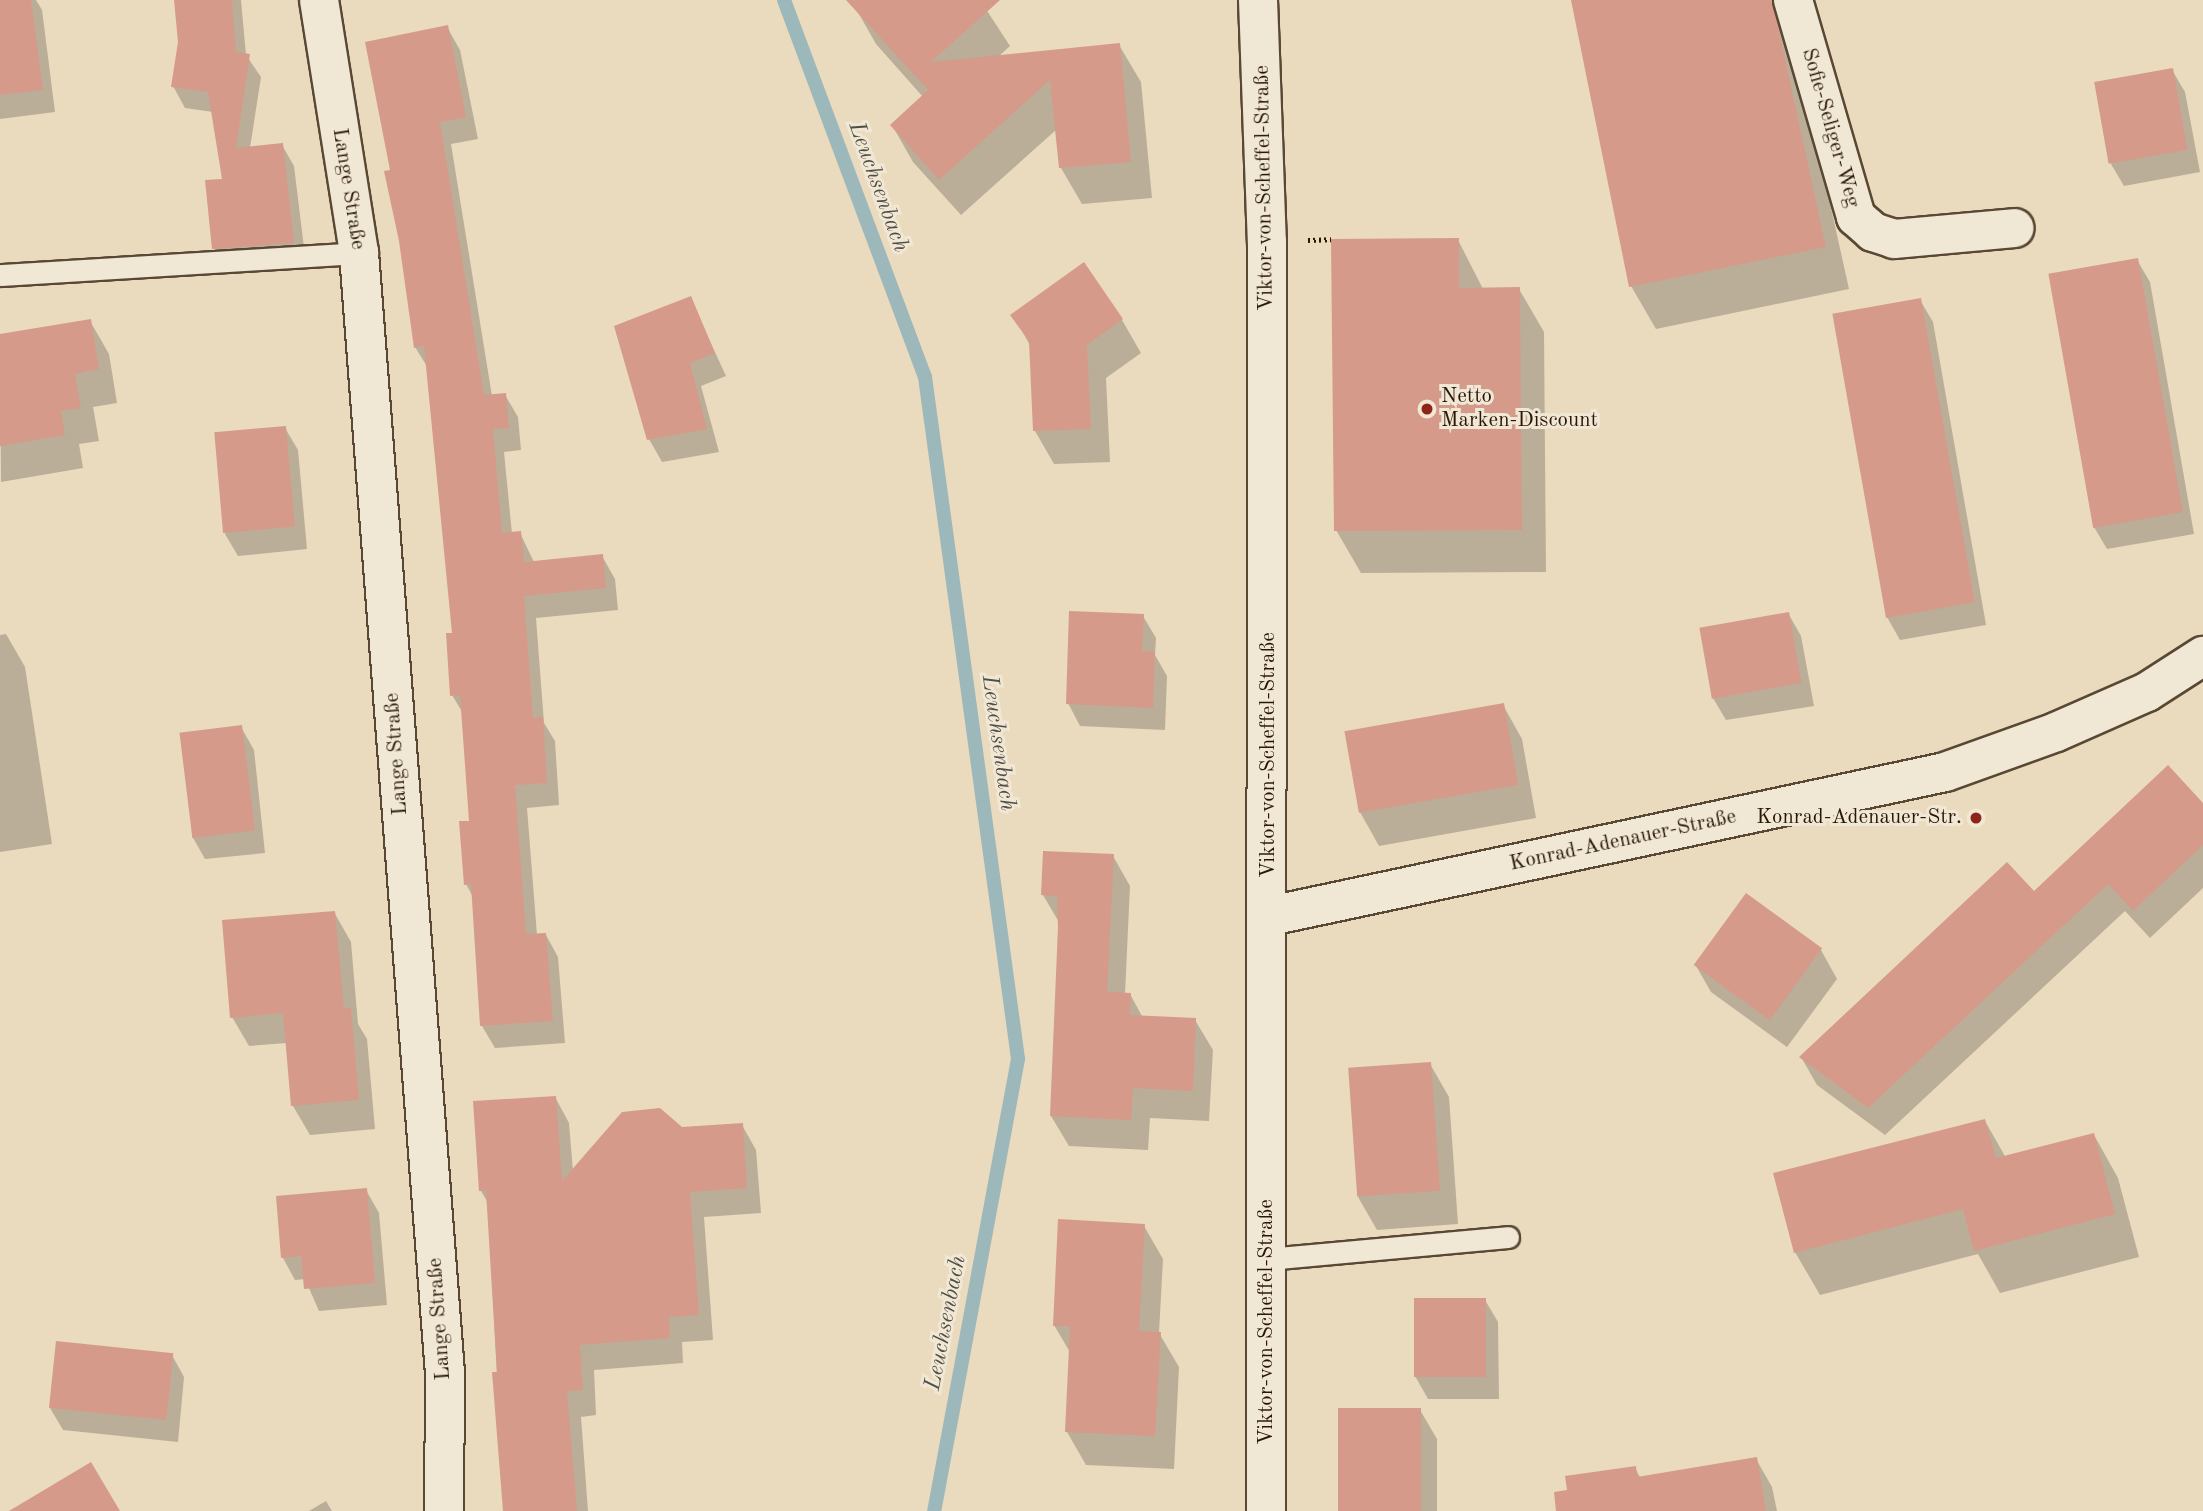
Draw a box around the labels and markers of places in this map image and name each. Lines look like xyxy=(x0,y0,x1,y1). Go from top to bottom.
place label: Netto Marken-Discount xyxy=(1441,384,1598,434)
marker: Netto Marken-Discount xyxy=(1419,401,1435,417)
place label: Konrad-Adenauer-Str. xyxy=(1756,805,1962,831)
marker: Konrad-Adenauer-Str. xyxy=(1968,810,1984,826)

